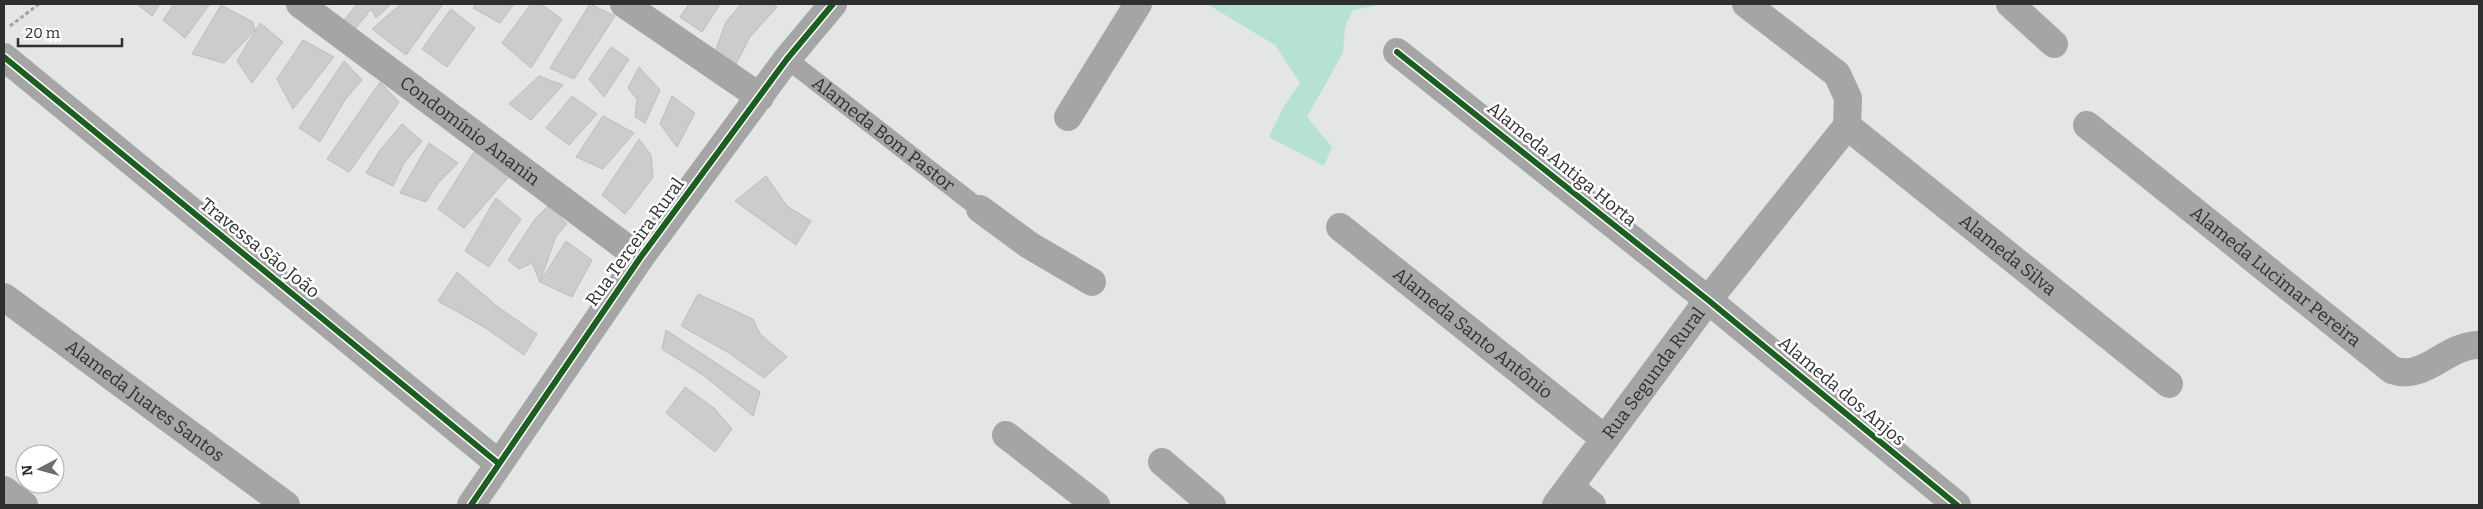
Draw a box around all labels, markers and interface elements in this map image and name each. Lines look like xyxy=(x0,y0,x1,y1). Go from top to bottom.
scale bar xyxy=(18,15,121,47)
text: 20 m xyxy=(25,24,61,42)
street label: Condomínio Ananin xyxy=(396,71,545,191)
street label: Alameda Bom Pastor xyxy=(808,72,959,196)
street label: Alameda Antiga Horta xyxy=(1483,97,1641,231)
street label: Rua Terceira Rural xyxy=(581,174,689,310)
street label: Travessa São João xyxy=(196,193,324,303)
street label: Alameda Lucimar Pereira xyxy=(2186,201,2365,352)
street label: Alameda Silva xyxy=(1955,209,2061,300)
street label: Alameda Santo Antônio xyxy=(1389,263,1557,404)
street label: Rua Segunda Rural xyxy=(1598,303,1710,443)
street label: Alameda dos Anjos xyxy=(1774,331,1910,451)
street label: Alameda Juares Santos xyxy=(61,335,228,467)
north arrow xyxy=(15,444,65,494)
text: N xyxy=(19,464,37,477)

